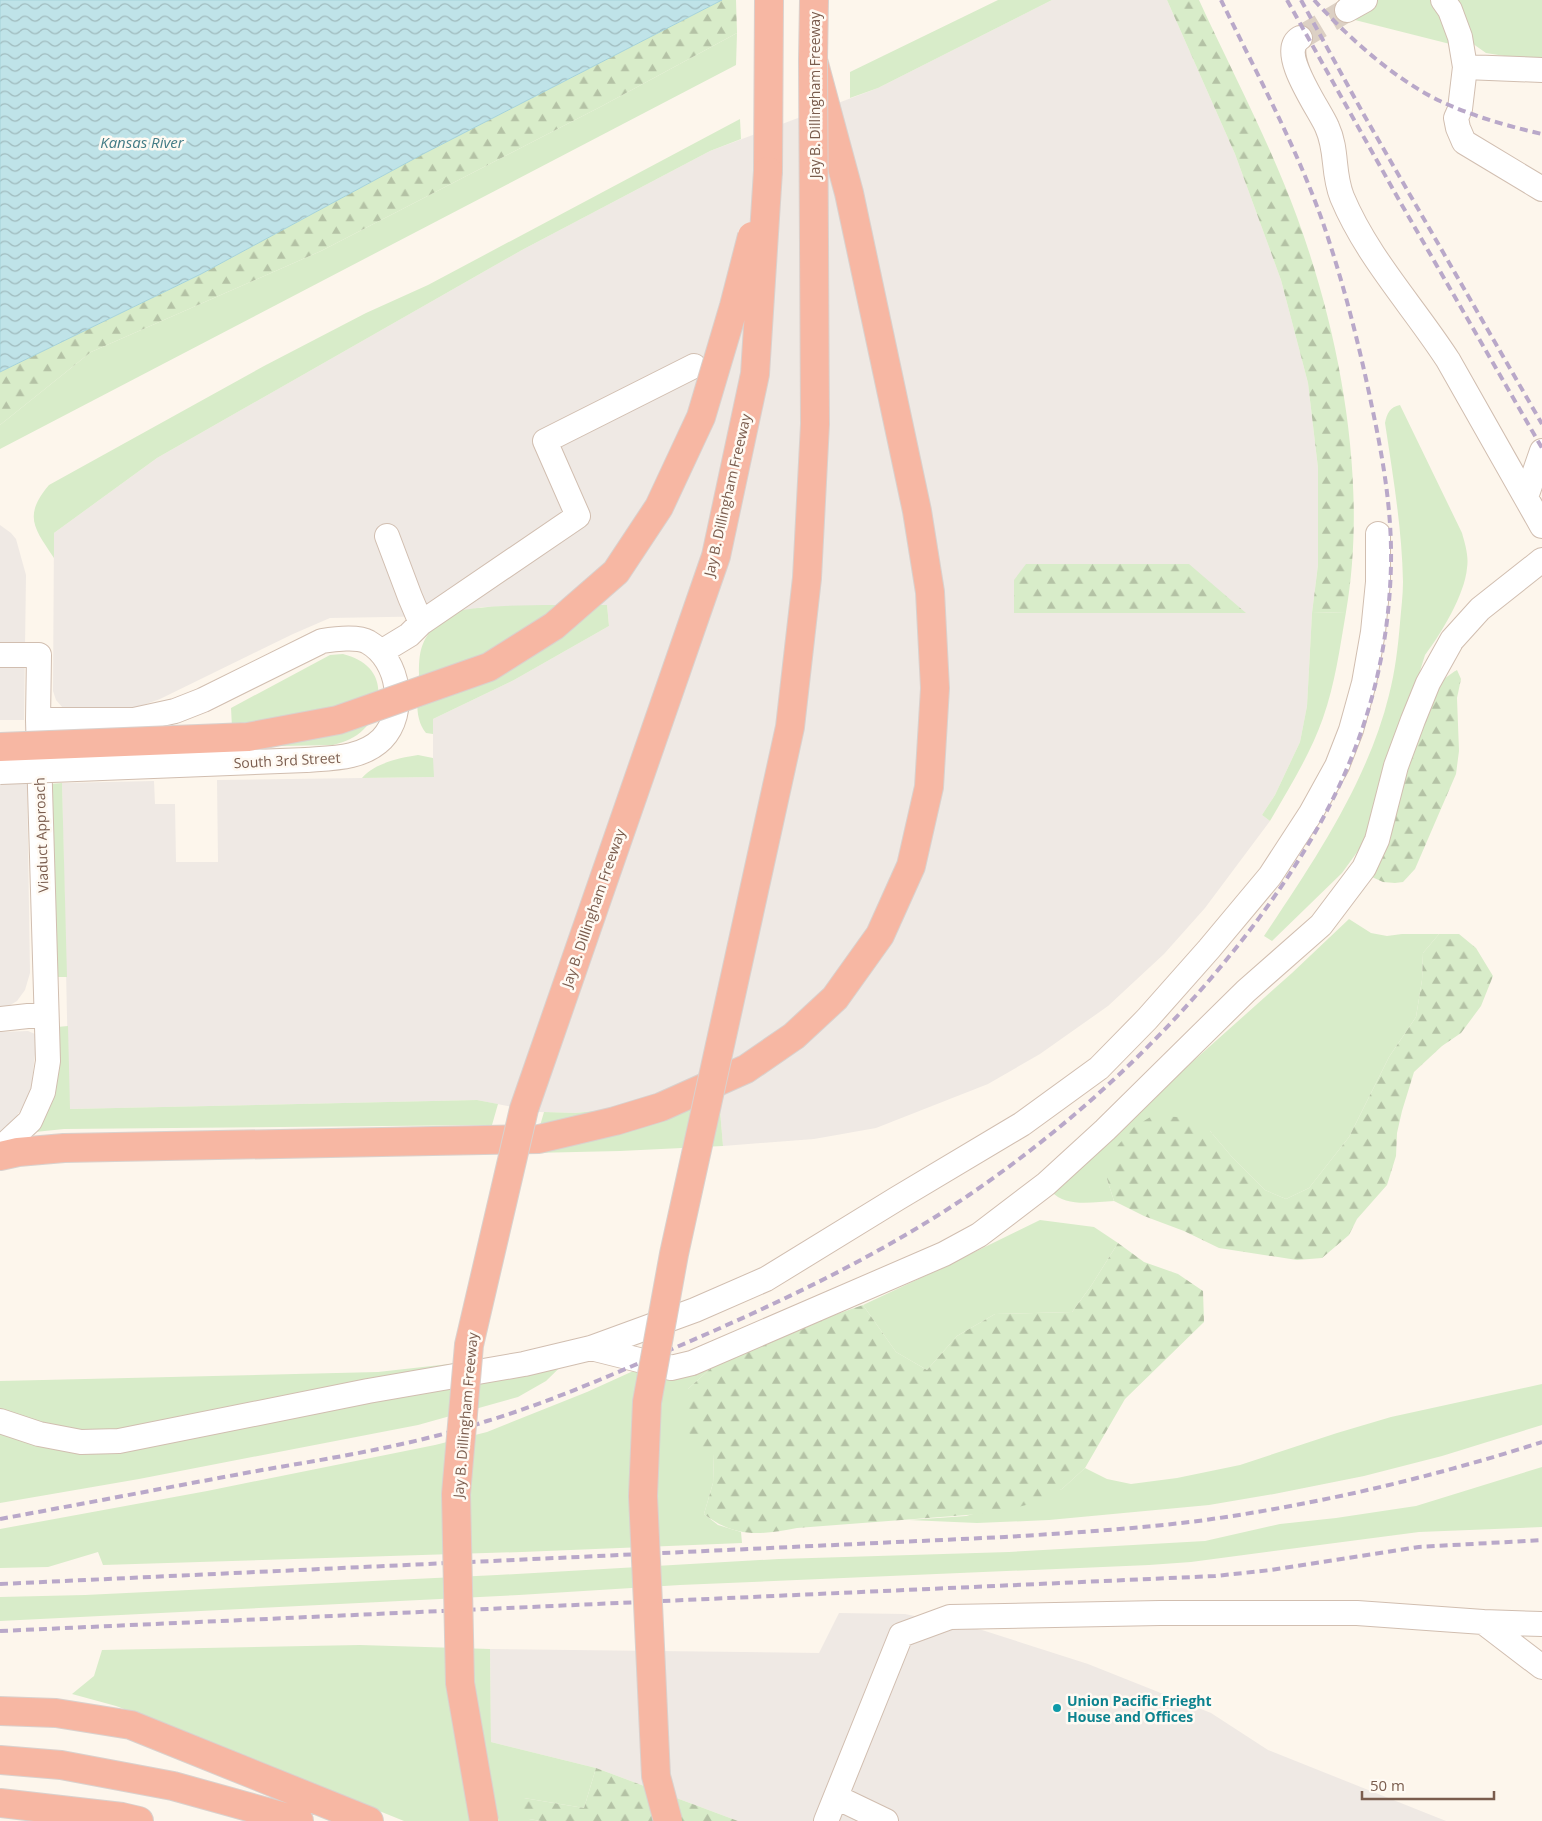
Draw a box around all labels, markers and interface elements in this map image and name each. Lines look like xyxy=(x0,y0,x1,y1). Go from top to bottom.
street label: Jay B. Dillingham Freeway xyxy=(805,11,824,180)
water label: Kansas River xyxy=(100,132,185,152)
street label: Jay B. Dillingham Freeway xyxy=(699,411,755,580)
street label: South 3rd Street xyxy=(233,748,341,772)
street label: Viaduct Approach xyxy=(29,777,53,893)
street label: Jay B. Dillingham Freeway xyxy=(556,825,629,992)
street label: Jay B. Dillingham Freeway xyxy=(448,1330,482,1501)
place label: Union Pacific Frieght House and Offices xyxy=(1067,1691,1212,1726)
marker: Union Pacific Frieght House and Offices xyxy=(1051,1702,1063,1714)
scale bar xyxy=(1362,1768,1494,1800)
text: 50 m xyxy=(1370,1775,1405,1795)

